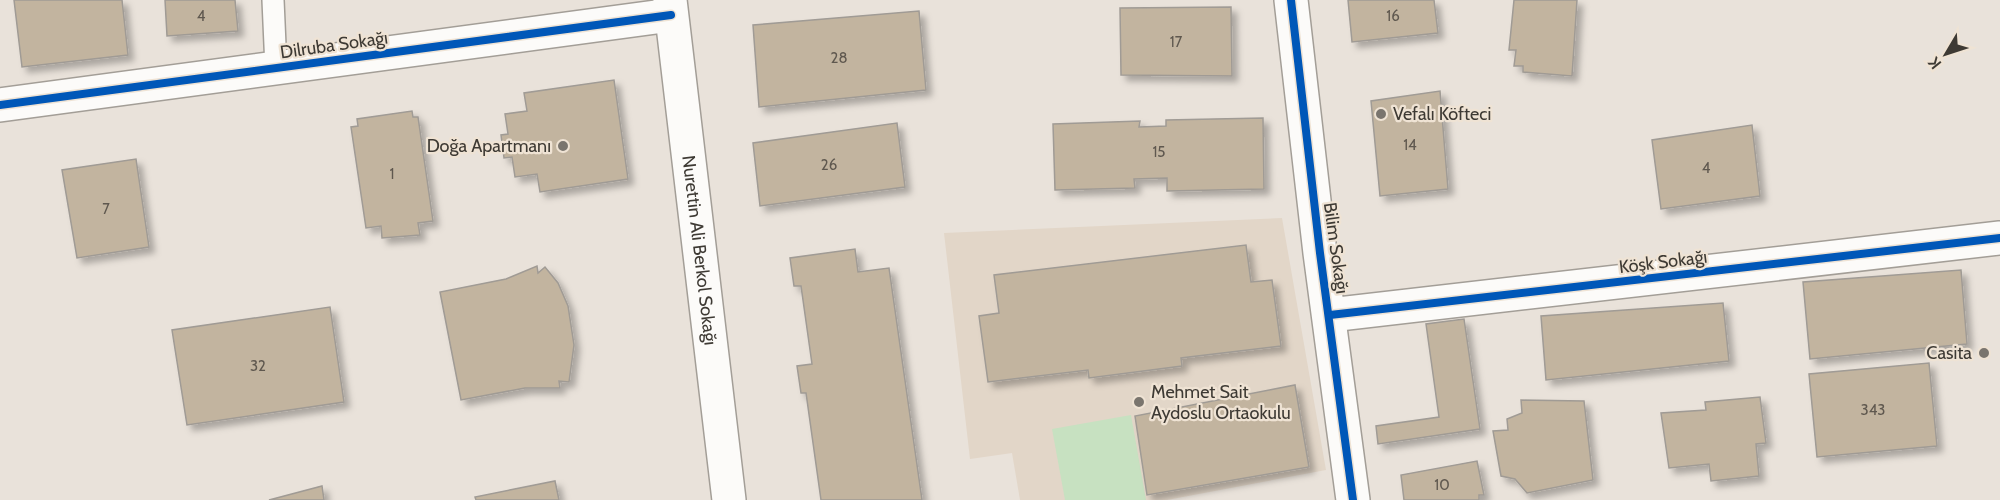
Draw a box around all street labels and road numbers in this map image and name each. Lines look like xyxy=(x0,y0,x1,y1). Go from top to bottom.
street label: Dilruba Sokağı xyxy=(279,27,389,63)
street label: Nurettin Ali Berkol Sokağı xyxy=(677,154,722,347)
street label: Bilim Sokağı xyxy=(1319,201,1353,295)
street label: Köşk Sokağı xyxy=(1618,246,1708,278)

